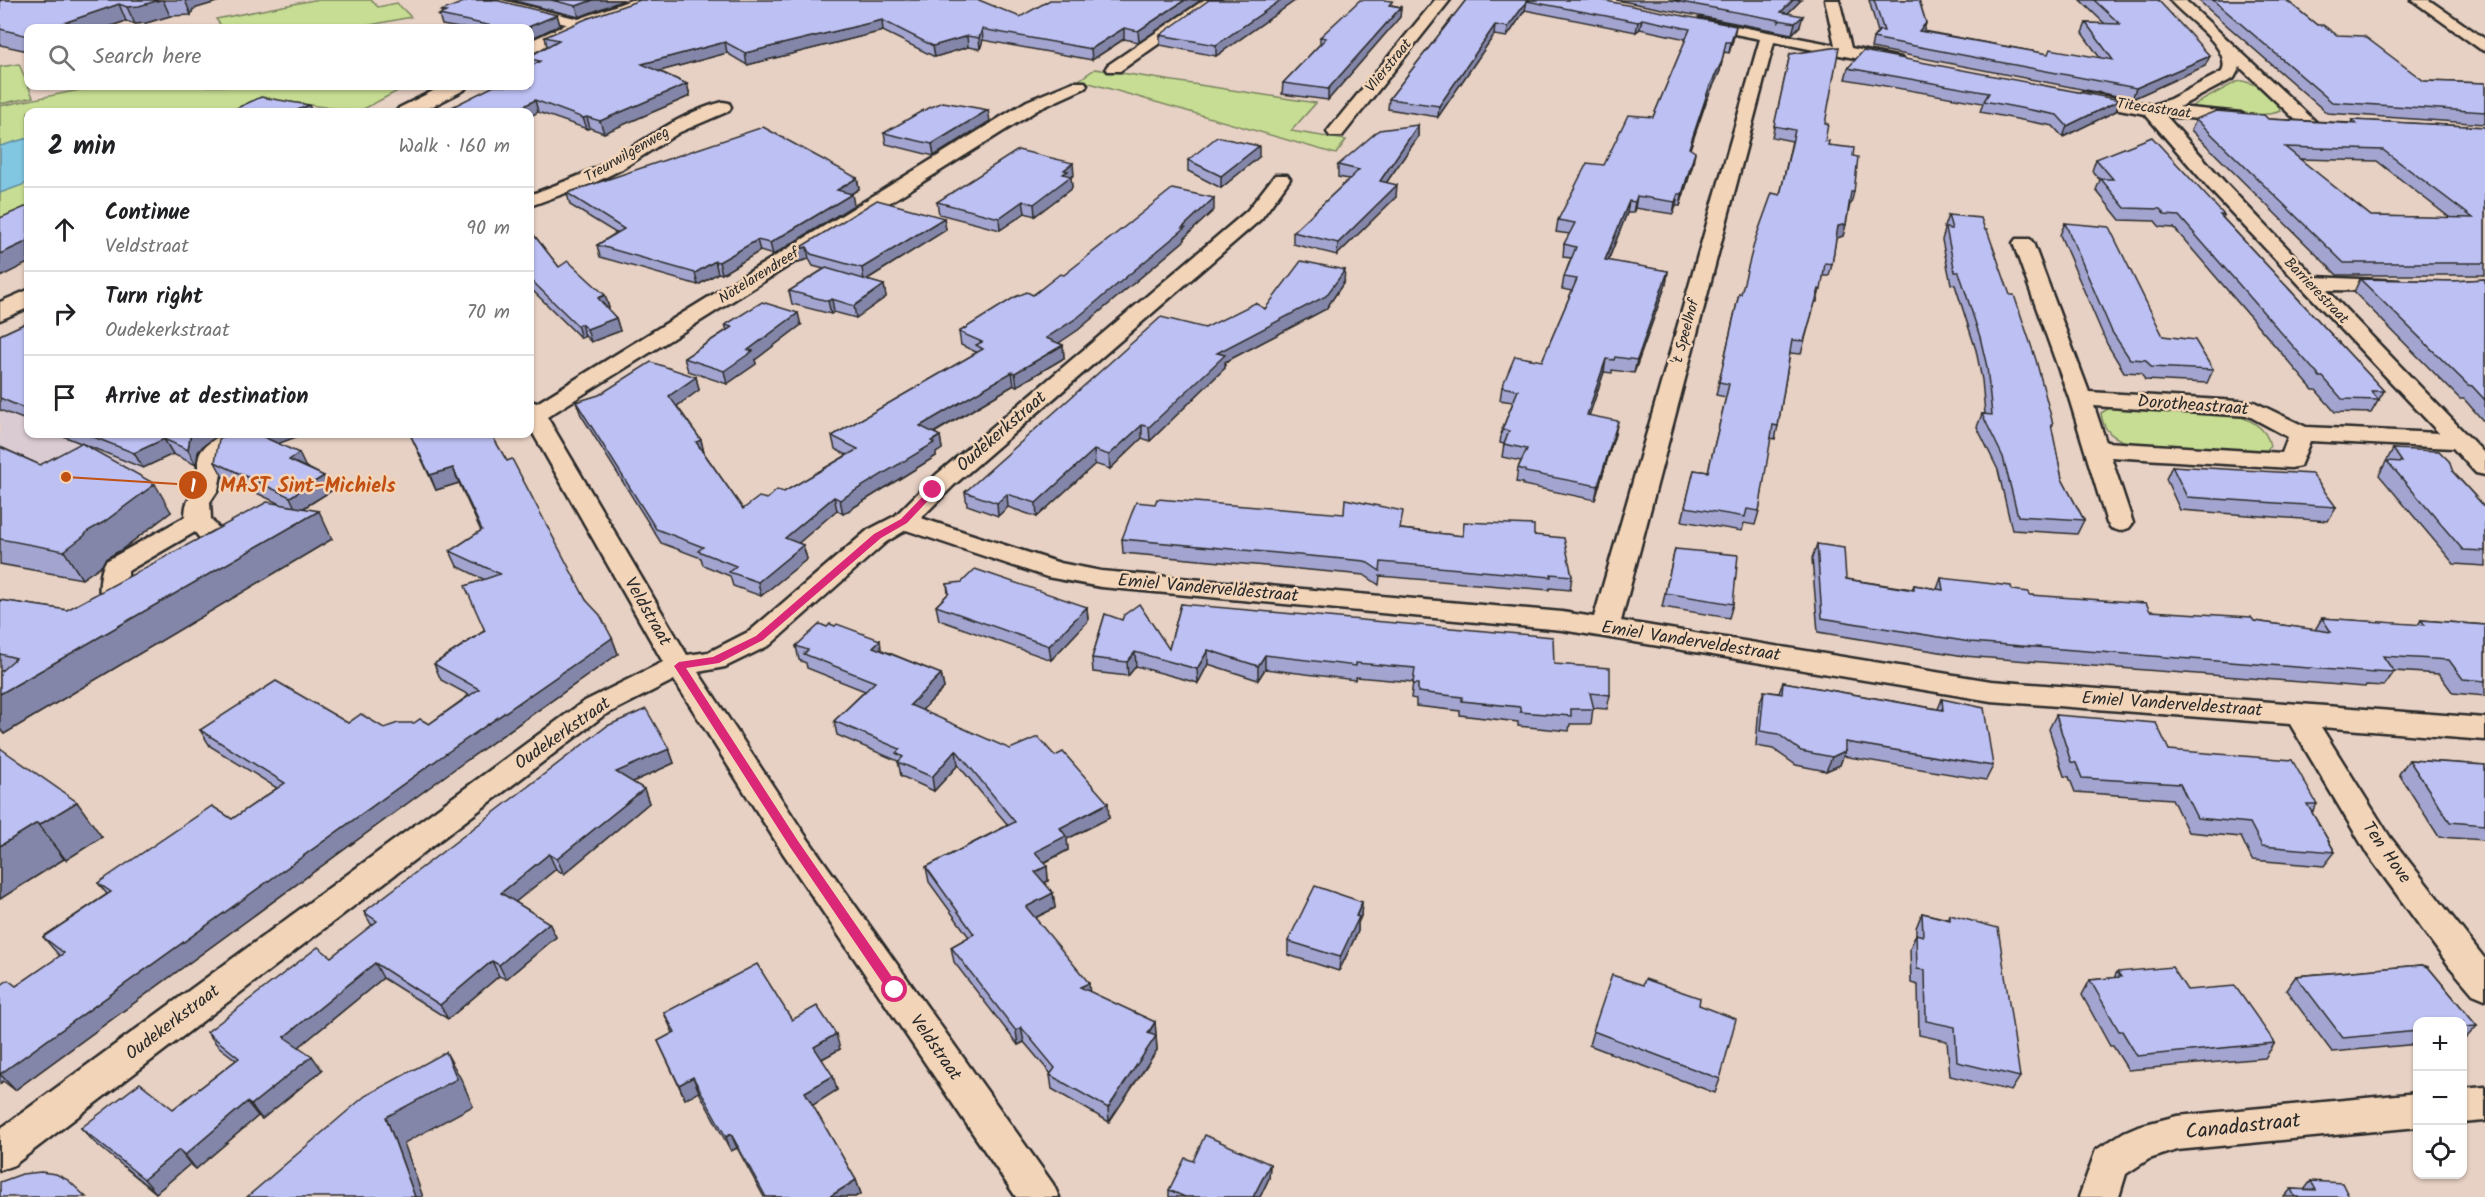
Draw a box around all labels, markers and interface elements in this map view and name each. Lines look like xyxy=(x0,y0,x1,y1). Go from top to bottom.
search box xyxy=(24,24,534,90)
street label: Vlierstraat xyxy=(1360,33,1419,98)
text: Search here xyxy=(93,40,201,75)
icon: search xyxy=(45,41,78,74)
street label: Titecastraat xyxy=(2115,92,2193,126)
street label: Treurwilgenweg xyxy=(580,121,674,189)
text: 2 min xyxy=(48,126,116,168)
text: Walk · 160 m xyxy=(399,131,510,163)
text: Continue xyxy=(105,196,190,231)
icon: ahead xyxy=(48,213,81,246)
text: 90 m xyxy=(466,213,510,245)
text: Veldstraat xyxy=(105,231,189,263)
street label: Notelarendreef xyxy=(714,241,805,310)
street label: Barrierestraat xyxy=(2278,252,2354,330)
text: Turn right xyxy=(105,280,203,315)
street label: 't Speelhof xyxy=(1666,295,1707,367)
icon: right xyxy=(48,297,81,330)
text: 70 m xyxy=(467,297,510,329)
text: Oudekerkstraat xyxy=(105,315,230,347)
text: Arrive at destination xyxy=(105,380,308,415)
icon: arrive xyxy=(48,381,81,414)
street label: Oudekerkstraat xyxy=(950,384,1055,480)
street label: Dorotheastraat xyxy=(2136,388,2251,424)
callout: MAST Sint-Michiels xyxy=(178,466,408,504)
text: MAST Sint-Michiels xyxy=(220,471,396,503)
text: 1 xyxy=(190,473,196,502)
route end xyxy=(919,476,945,502)
street label: Emiel Vanderveldestraat xyxy=(1117,567,1301,611)
street label: Veldstraat xyxy=(616,572,679,653)
street label: Emiel Vanderveldestraat xyxy=(1599,614,1784,671)
street label: Emiel Vanderveldestraat xyxy=(2081,684,2264,726)
street label: Oudekerkstraat xyxy=(509,689,618,778)
street label: Ten Hove xyxy=(2354,816,2418,890)
route start xyxy=(881,976,907,1002)
street label: Oudekerkstraat xyxy=(119,977,227,1068)
street label: Veldstraat xyxy=(901,1009,969,1088)
map controls xyxy=(2413,1017,2467,1179)
button: + xyxy=(2413,1017,2467,1071)
button: − xyxy=(2413,1071,2467,1125)
street label: Canadastraat xyxy=(2184,1104,2303,1149)
button: locate xyxy=(2413,1125,2467,1179)

